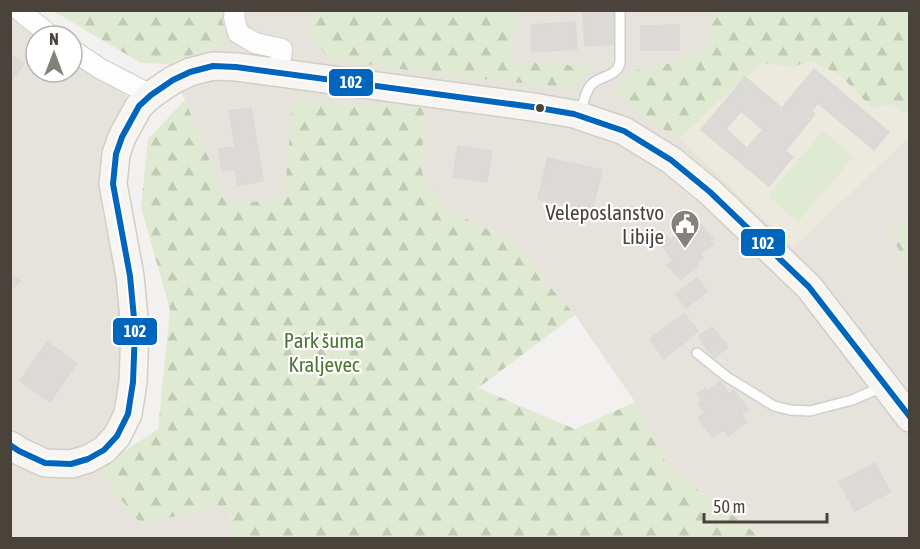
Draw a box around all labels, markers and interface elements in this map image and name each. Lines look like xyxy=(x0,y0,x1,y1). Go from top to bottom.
north arrow xyxy=(24,24,84,84)
text: N xyxy=(49,30,59,48)
line badge: 102 xyxy=(328,68,374,97)
text: 102 xyxy=(340,73,362,91)
unlabelled marker xyxy=(534,102,546,114)
place label: Veleposlanstvo Libije xyxy=(545,200,664,248)
public building icon: Veleposlanstvo Libije xyxy=(669,208,701,250)
line badge: 102 xyxy=(740,228,786,257)
text: 102 xyxy=(752,234,774,252)
line badge: 102 xyxy=(112,317,158,346)
text: 102 xyxy=(124,322,146,340)
park label: Park šuma Kraljevec xyxy=(284,328,364,376)
scale bar xyxy=(704,486,827,524)
text: 50 m xyxy=(713,496,745,517)

